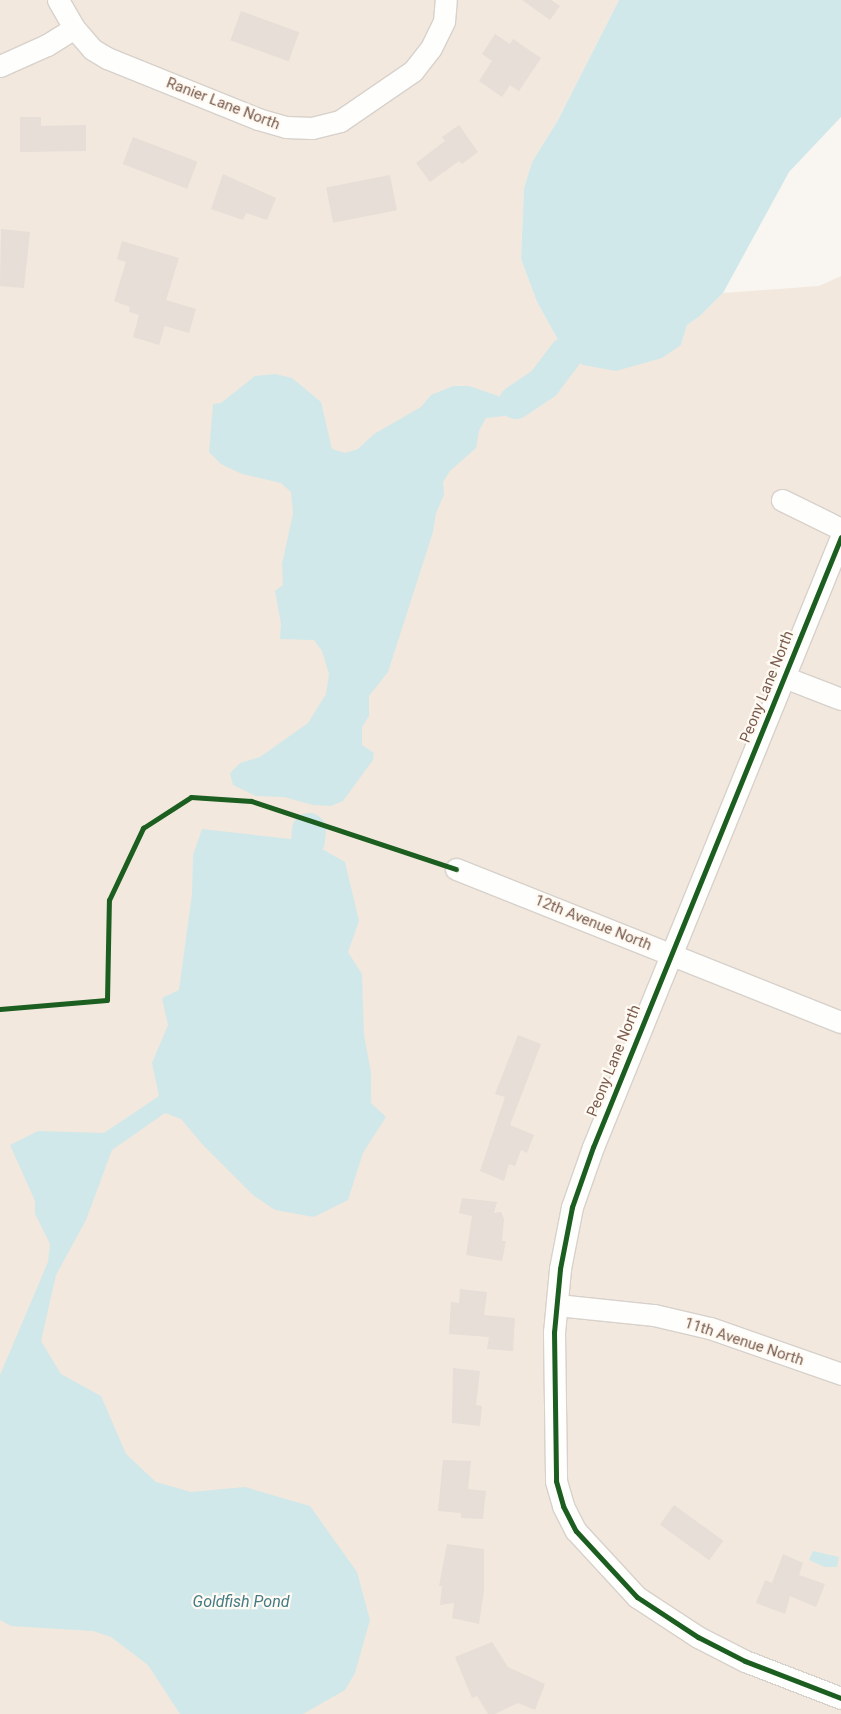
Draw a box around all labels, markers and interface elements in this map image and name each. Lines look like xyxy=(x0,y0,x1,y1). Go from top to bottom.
street label: Ranier Lane North xyxy=(164,74,282,134)
street label: Peony Lane North xyxy=(736,628,798,746)
street label: 12th Avenue North xyxy=(532,891,654,955)
street label: Peony Lane North xyxy=(583,1002,645,1120)
street label: 11th Avenue North xyxy=(682,1314,806,1370)
water label: Goldfish Pond xyxy=(193,1592,289,1612)

